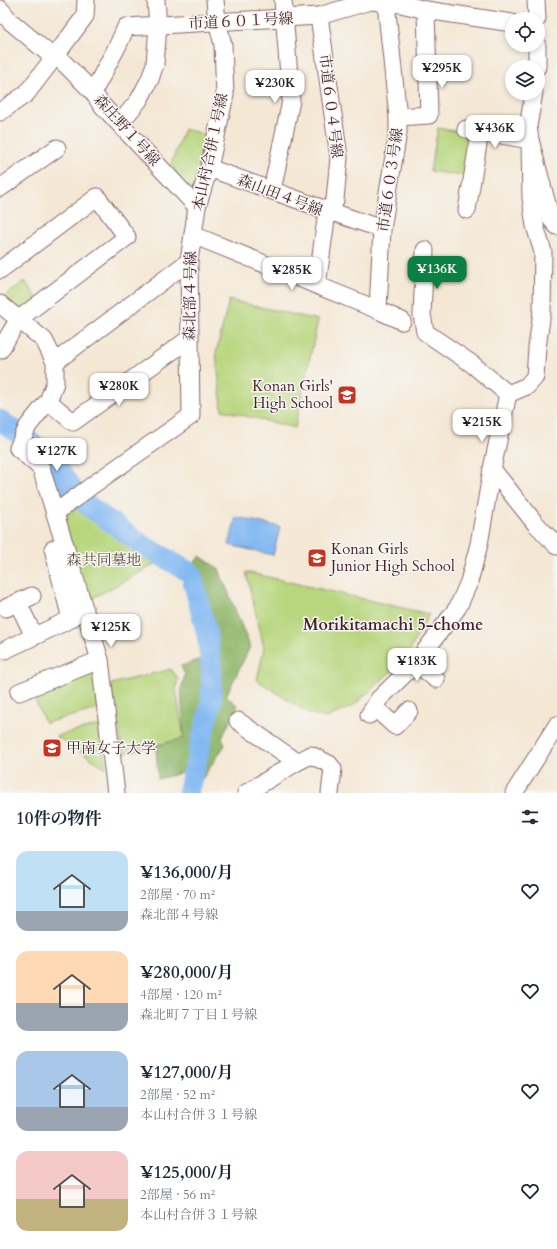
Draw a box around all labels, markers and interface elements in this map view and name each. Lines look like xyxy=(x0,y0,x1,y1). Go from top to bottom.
street label: 市道６０１号線 xyxy=(188,8,294,34)
map controls xyxy=(505,12,545,100)
button: locate xyxy=(505,12,545,52)
street label: 市道６０４号線 xyxy=(315,53,347,159)
pin: ¥295K xyxy=(414,55,470,89)
text: ¥295K xyxy=(422,59,462,77)
button: layers xyxy=(505,60,545,100)
pin: ¥230K xyxy=(247,70,303,104)
text: ¥230K xyxy=(255,74,295,92)
street label: 森庄野１号線 xyxy=(89,90,165,170)
street label: 本山村合併１号線 xyxy=(188,91,232,213)
pin: ¥436K xyxy=(467,115,523,149)
text: ¥436K xyxy=(475,119,515,137)
street label: 市道６０３号線 xyxy=(373,127,407,233)
street label: 森山田４号線 xyxy=(234,170,326,220)
street label: 森北部４号線 xyxy=(179,251,201,341)
pin: ¥136K xyxy=(409,256,465,290)
pin: ¥285K xyxy=(264,257,320,291)
text: ¥136K xyxy=(417,260,457,278)
text: ¥285K xyxy=(272,261,312,279)
pin: ¥280K xyxy=(91,373,147,407)
place label: Konan Girls' High School xyxy=(252,376,333,413)
text: ¥280K xyxy=(99,377,139,395)
school or university icon: Konan Girls' High School xyxy=(336,384,358,406)
pin: ¥215K xyxy=(454,409,510,443)
text: ¥215K xyxy=(462,413,502,431)
pin: ¥127K xyxy=(29,438,85,472)
text: ¥127K xyxy=(37,442,77,460)
place label: Konan Girls Junior High School xyxy=(329,539,455,576)
school or university icon: Konan Girls Junior High School xyxy=(306,547,328,569)
park label: 森共同墓地 xyxy=(66,550,142,570)
pin: ¥125K xyxy=(83,614,139,648)
district label: Morikitamachi 5-chome xyxy=(303,614,483,636)
text: ¥125K xyxy=(91,618,131,636)
pin: ¥183K xyxy=(389,648,445,682)
text: ¥183K xyxy=(397,652,437,670)
school or university icon: 甲南女子大学 xyxy=(41,737,63,759)
place label: 甲南女子大学 xyxy=(66,738,156,758)
icon: filters xyxy=(519,806,541,828)
text: 10件の物件 xyxy=(16,807,101,830)
text: ¥136,000/月 xyxy=(140,861,234,884)
icon: home xyxy=(48,867,96,915)
icon: heart xyxy=(519,880,541,902)
text: 2部屋 · 70 m² xyxy=(140,886,215,904)
text: 森北部４号線 xyxy=(140,906,218,924)
text: ¥280,000/月 xyxy=(140,961,234,984)
icon: home xyxy=(48,967,96,1015)
icon: heart xyxy=(519,980,541,1002)
text: 4部屋 · 120 m² xyxy=(140,986,222,1004)
text: 森北町７丁目１号線 xyxy=(140,1006,257,1024)
text: ¥127,000/月 xyxy=(140,1061,234,1084)
icon: home xyxy=(48,1067,96,1115)
icon: heart xyxy=(519,1080,541,1102)
text: 2部屋 · 52 m² xyxy=(140,1086,215,1104)
text: 本山村合併３１号線 xyxy=(140,1106,257,1124)
text: ¥125,000/月 xyxy=(140,1161,234,1184)
icon: home xyxy=(48,1167,96,1215)
icon: heart xyxy=(519,1180,541,1202)
text: 2部屋 · 56 m² xyxy=(140,1186,215,1204)
text: 本山村合併３１号線 xyxy=(140,1206,257,1224)

